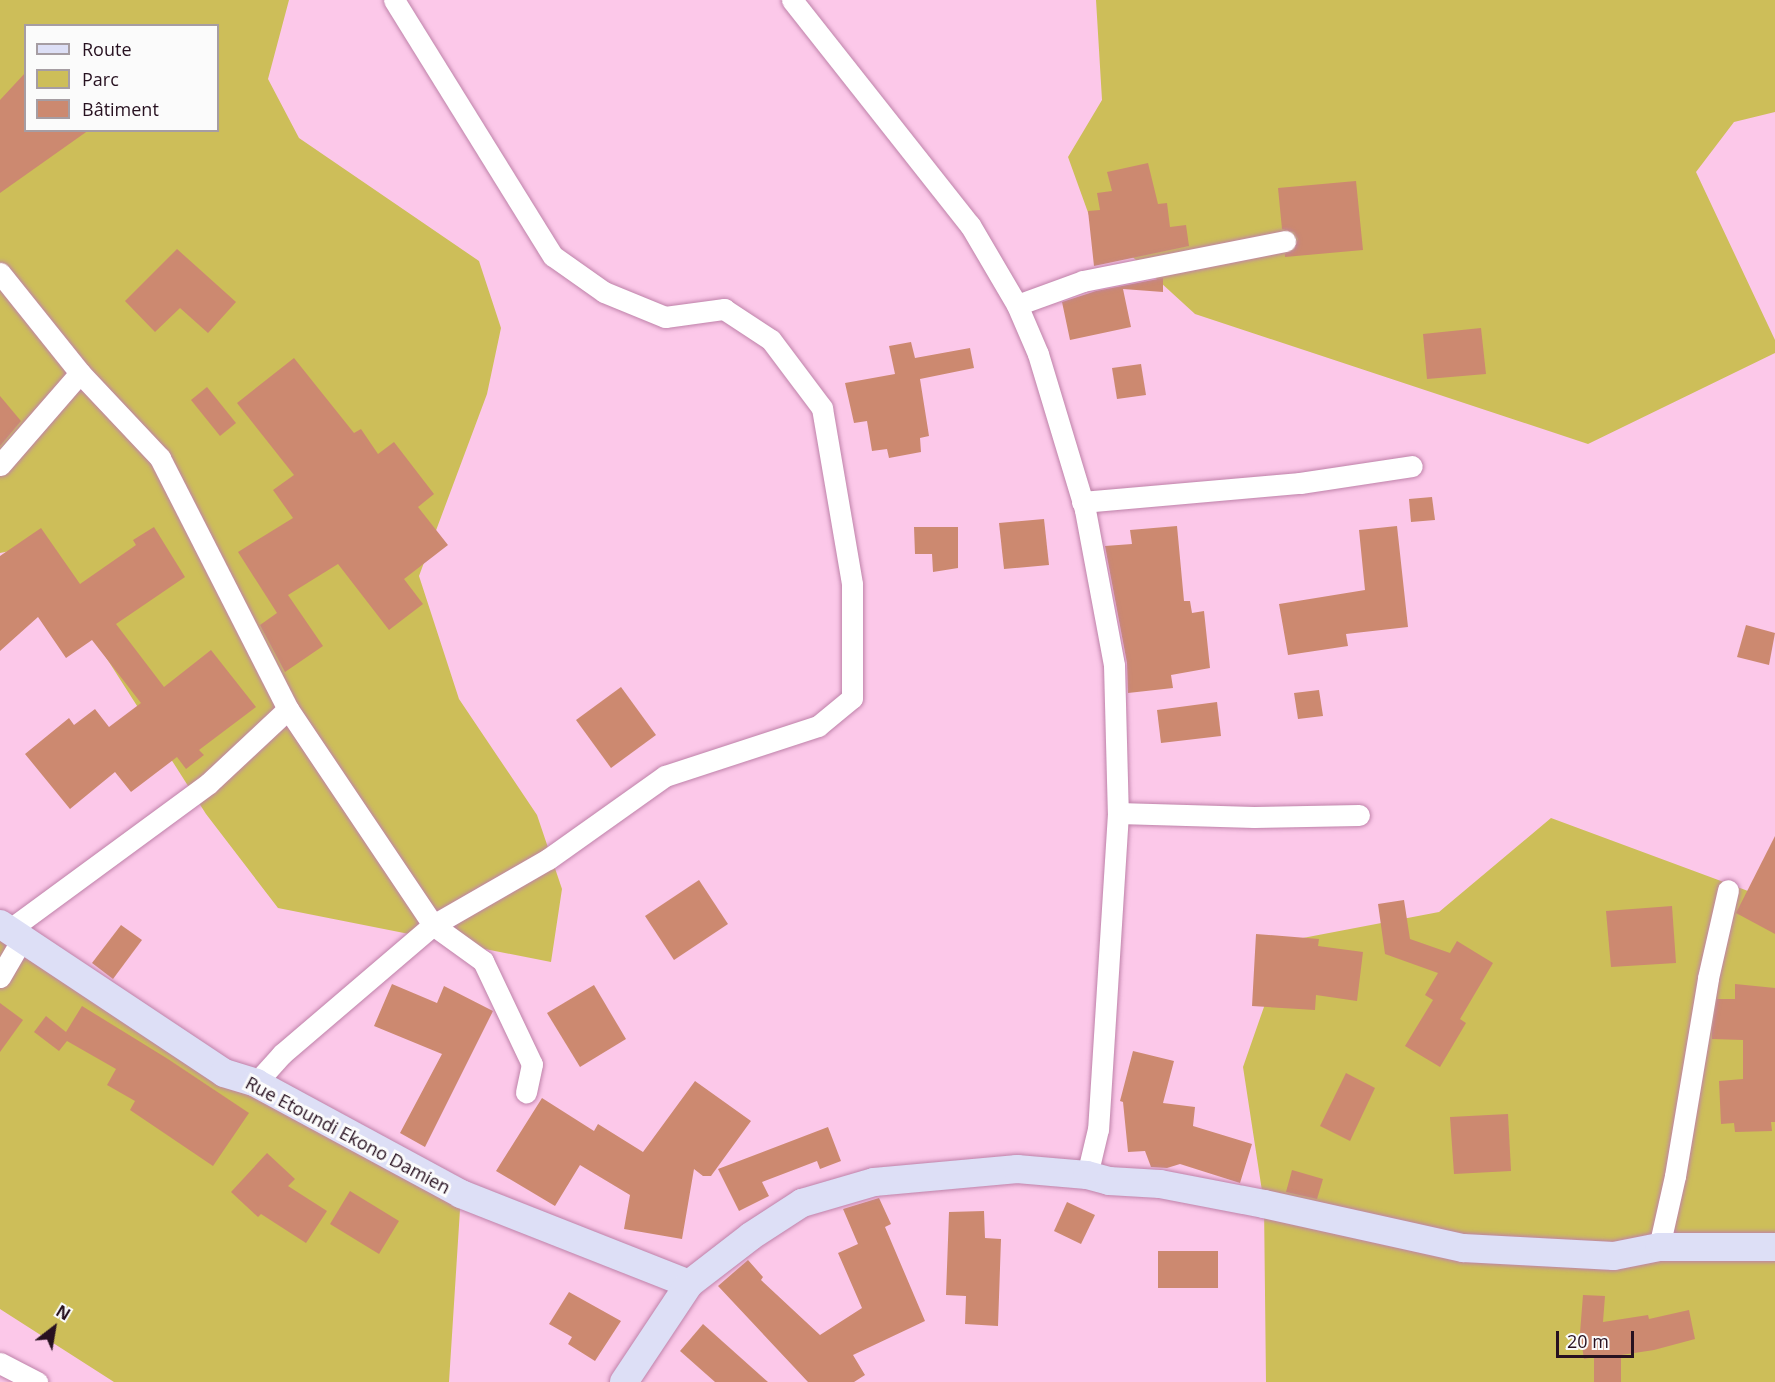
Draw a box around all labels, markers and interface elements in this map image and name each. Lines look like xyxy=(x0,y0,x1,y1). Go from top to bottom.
legend xyxy=(24,24,219,132)
text: Route xyxy=(82,37,132,61)
text: Parc xyxy=(82,67,119,91)
text: Bâtiment xyxy=(82,97,159,121)
street label: Rue Etoundi Ekono Damien xyxy=(242,1072,454,1198)
north arrow xyxy=(24,1298,84,1358)
text: N xyxy=(52,1300,75,1325)
scale bar xyxy=(1559,1319,1637,1357)
text: 20 m xyxy=(1567,1329,1609,1353)

